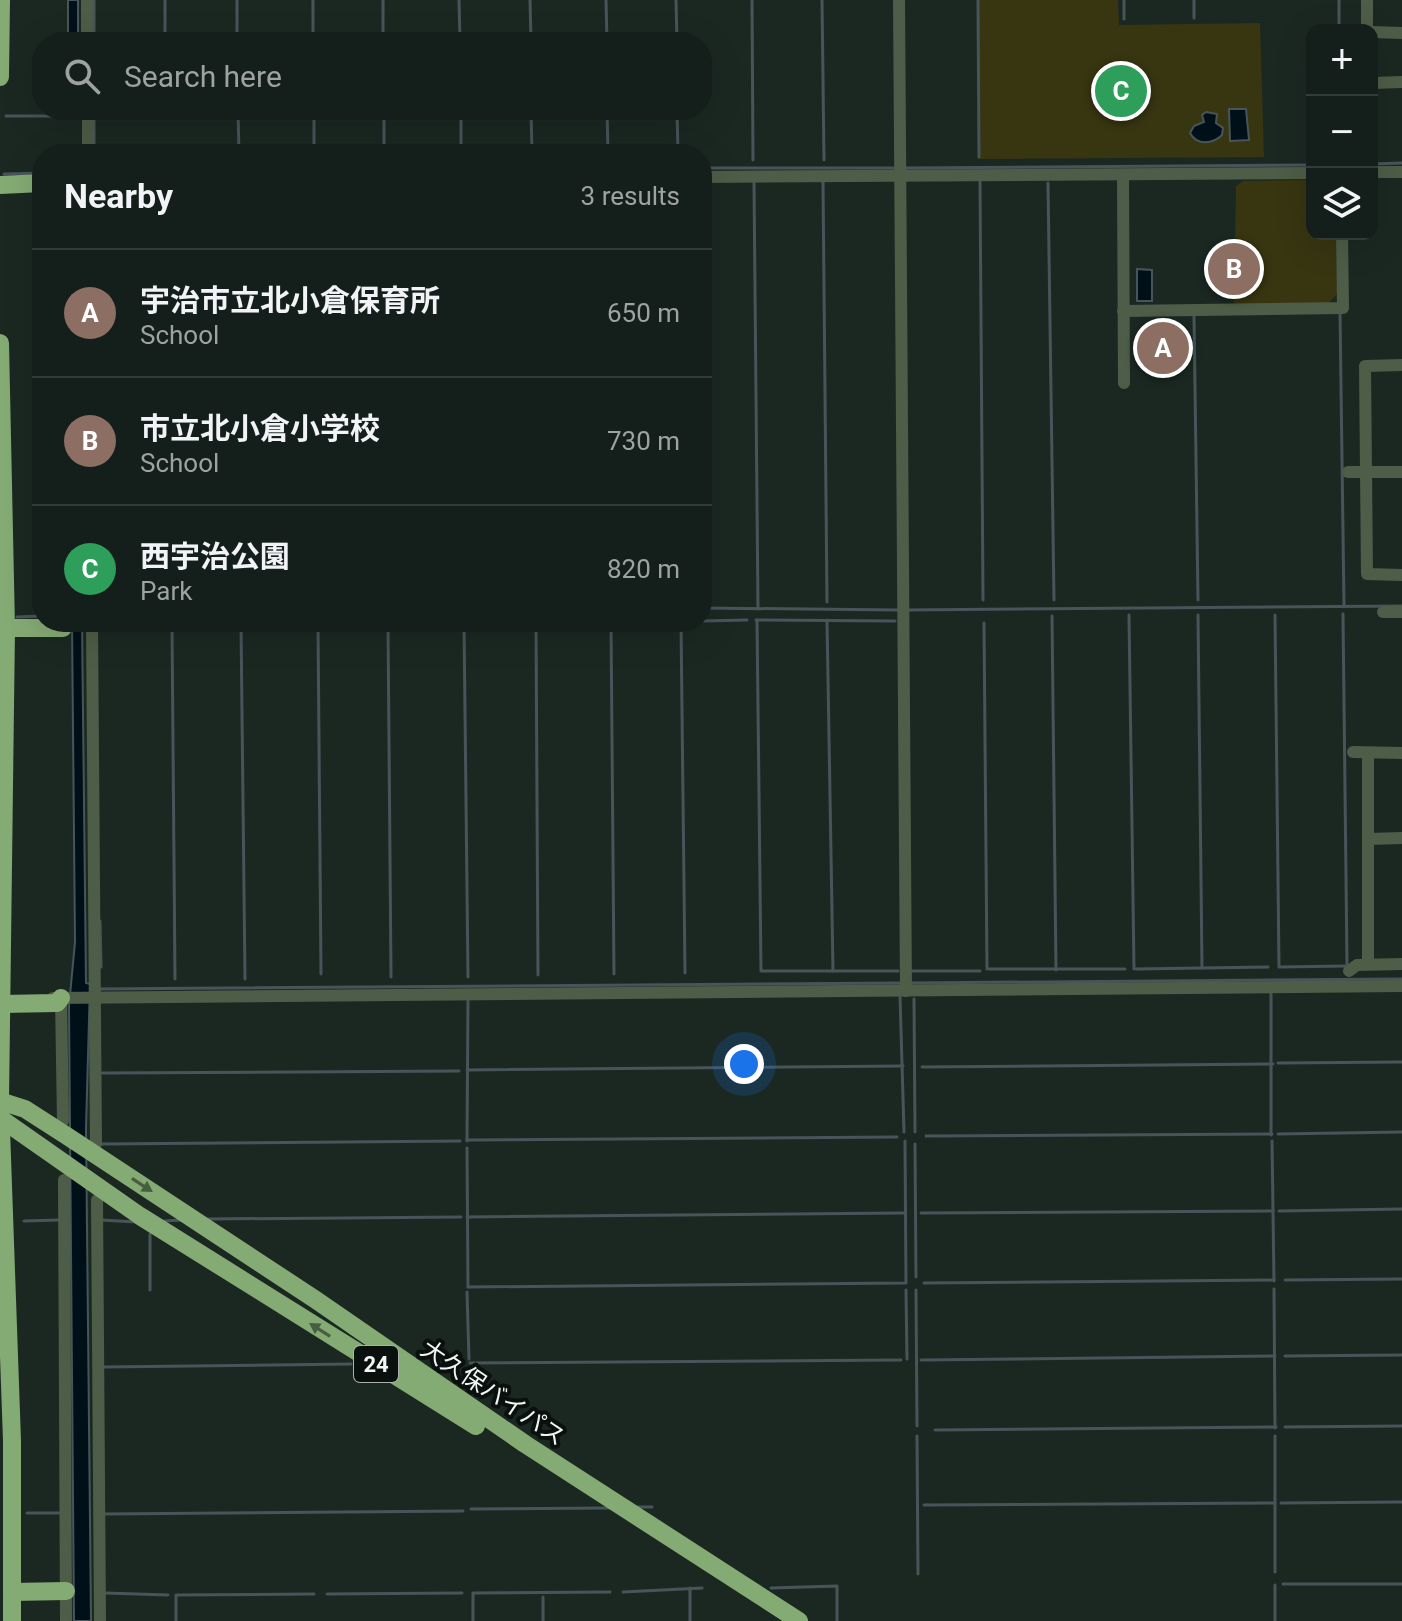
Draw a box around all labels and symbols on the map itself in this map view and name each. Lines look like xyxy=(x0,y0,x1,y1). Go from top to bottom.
pin: C xyxy=(1095,61,1147,121)
pin: B xyxy=(1208,239,1260,299)
pin: A xyxy=(1137,318,1189,378)
your location xyxy=(724,1044,764,1084)
one-way arrow xyxy=(131,1177,152,1192)
one-way arrow xyxy=(309,1323,331,1337)
street label: 大久保バイパス xyxy=(416,1335,570,1451)
road number: 24 xyxy=(354,1346,398,1382)

